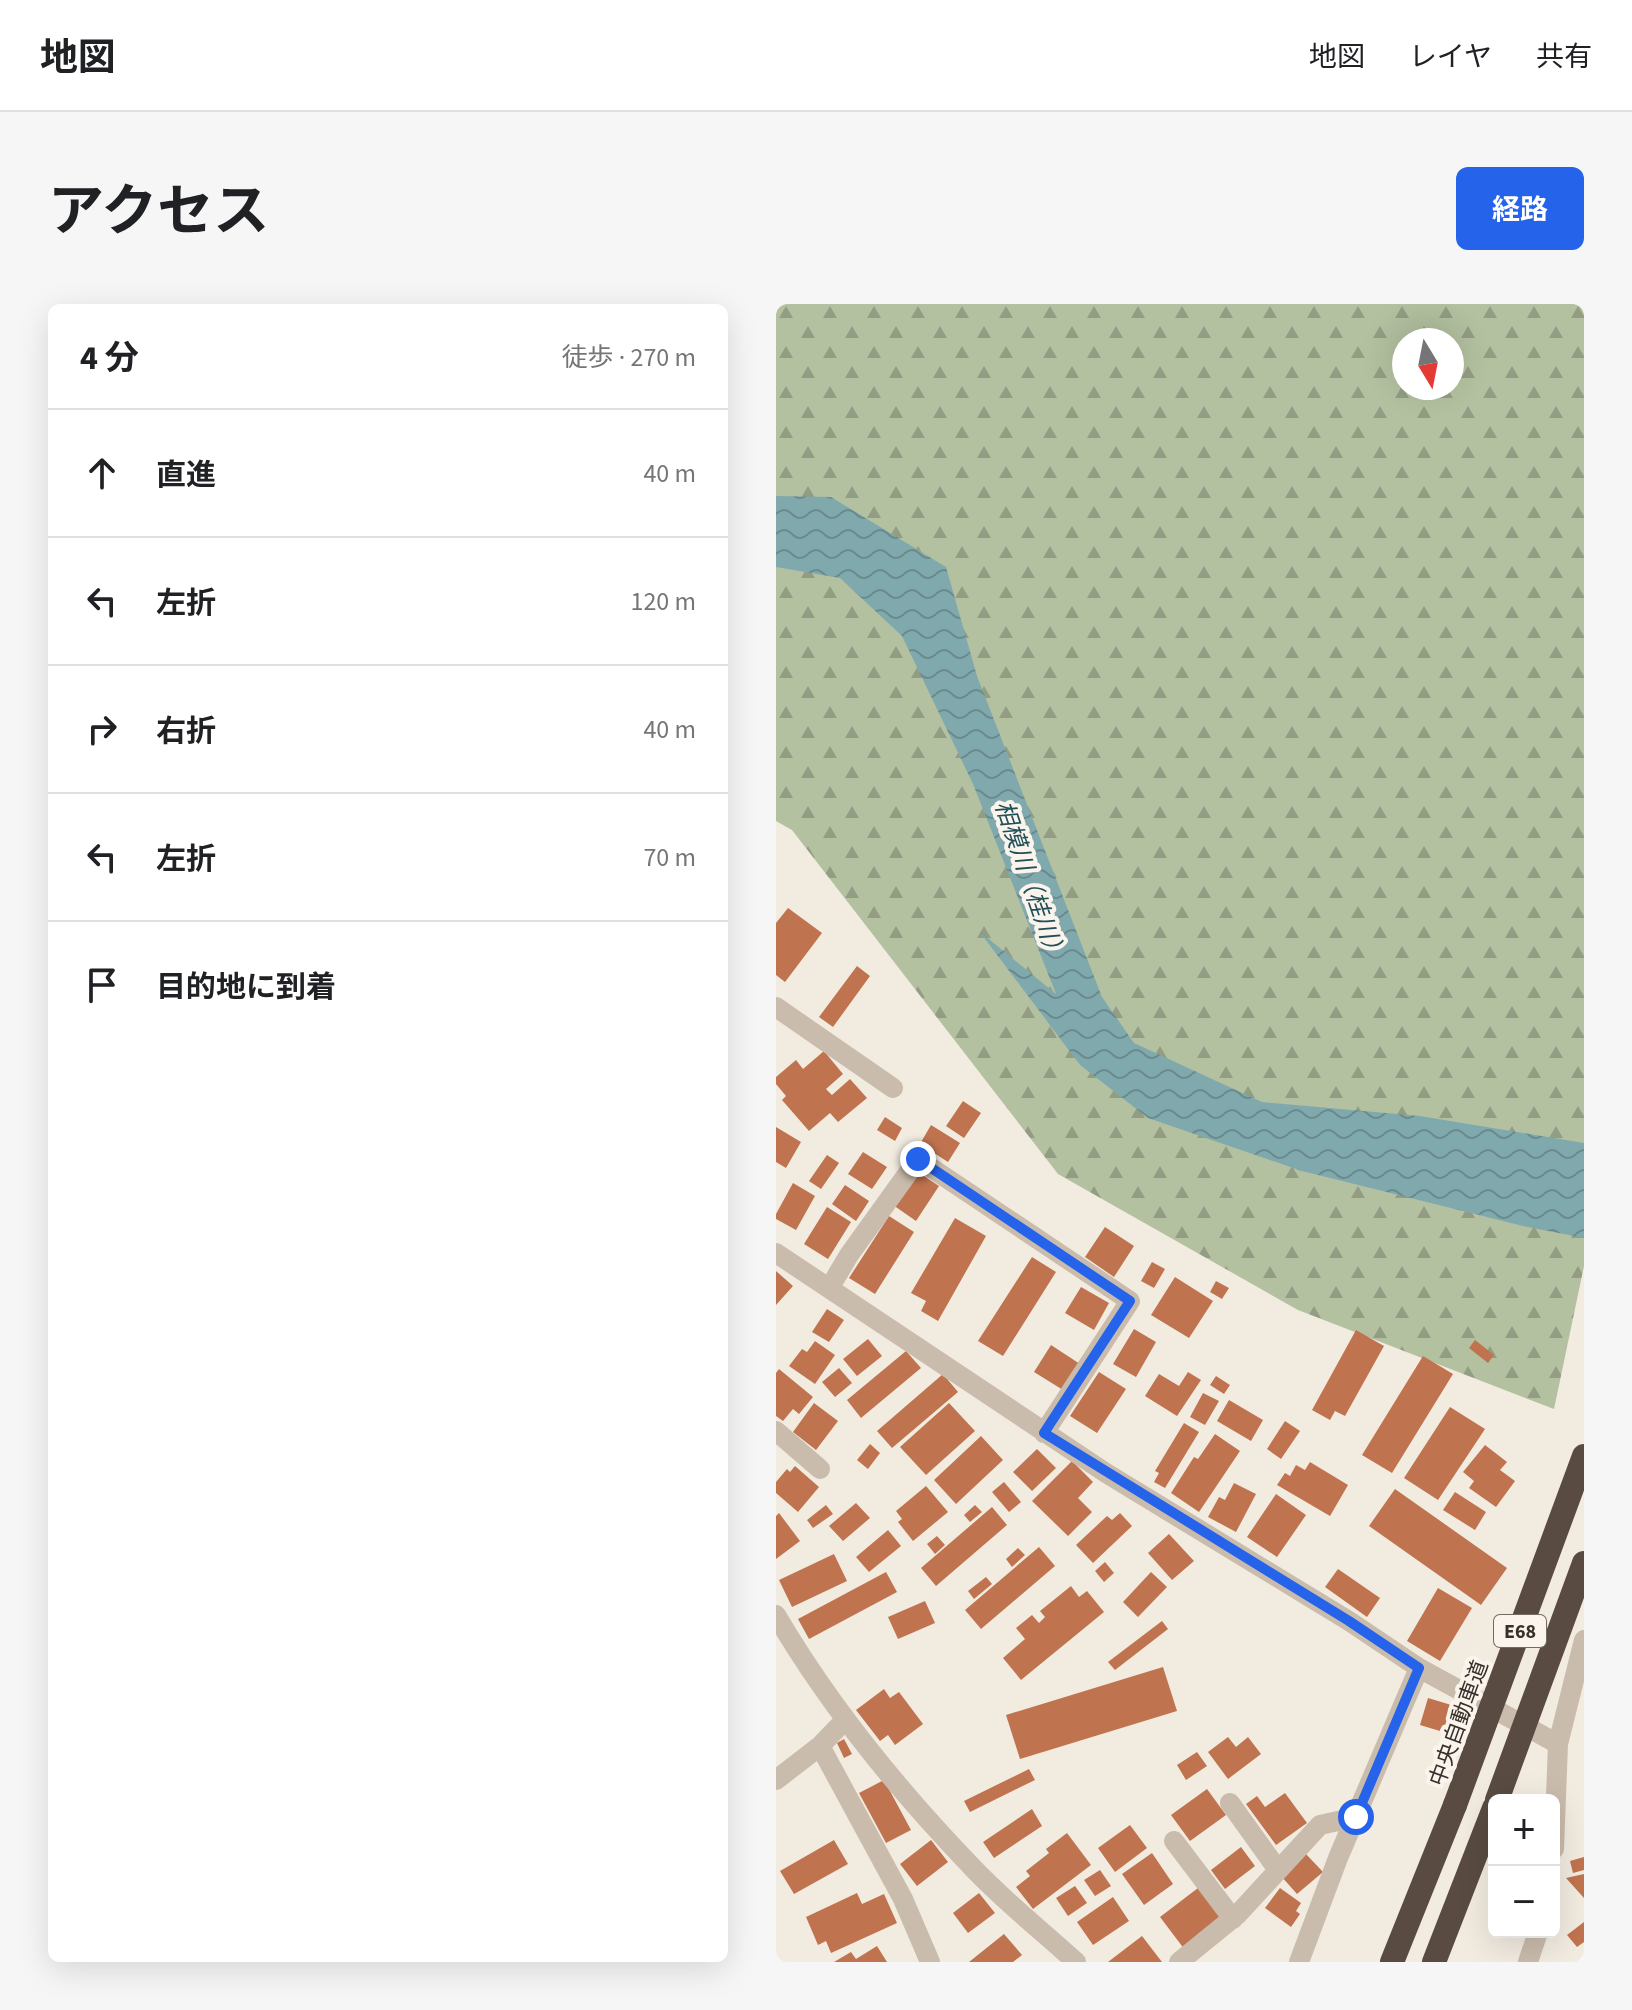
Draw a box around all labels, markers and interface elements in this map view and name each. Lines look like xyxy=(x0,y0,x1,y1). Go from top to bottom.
text: 地図 xyxy=(40,31,116,85)
text: 地図 xyxy=(1309,37,1365,77)
text: レイヤ xyxy=(1409,37,1492,77)
text: 共有 xyxy=(1536,37,1592,77)
button: 経路 xyxy=(1456,167,1584,250)
text: アクセス xyxy=(48,173,269,252)
north arrow xyxy=(1392,328,1464,400)
text: 4 分 xyxy=(80,334,139,383)
text: 徒歩 · 270 m xyxy=(562,339,696,376)
icon: ahead xyxy=(80,451,124,495)
text: 直進 xyxy=(156,454,216,497)
text: 40 m xyxy=(643,455,696,492)
icon: left xyxy=(80,579,124,623)
text: 左折 xyxy=(156,582,216,625)
text: 120 m xyxy=(630,583,696,620)
icon: right xyxy=(80,707,124,751)
text: 右折 xyxy=(156,710,216,753)
text: 40 m xyxy=(643,711,696,748)
water label: 相模川（桂川） xyxy=(986,796,1073,966)
icon: left xyxy=(80,835,124,879)
text: 左折 xyxy=(156,838,216,881)
text: 70 m xyxy=(643,839,696,876)
icon: arrive xyxy=(80,963,124,1007)
text: 目的地に到着 xyxy=(156,966,336,1009)
route end xyxy=(900,1141,936,1177)
road number: E68 xyxy=(1494,1615,1546,1647)
street label: 中央自動車道 xyxy=(1421,1656,1497,1791)
map controls xyxy=(1488,1794,1560,1938)
button: + xyxy=(1488,1794,1560,1866)
route start xyxy=(1338,1799,1374,1835)
button: − xyxy=(1488,1866,1560,1938)

